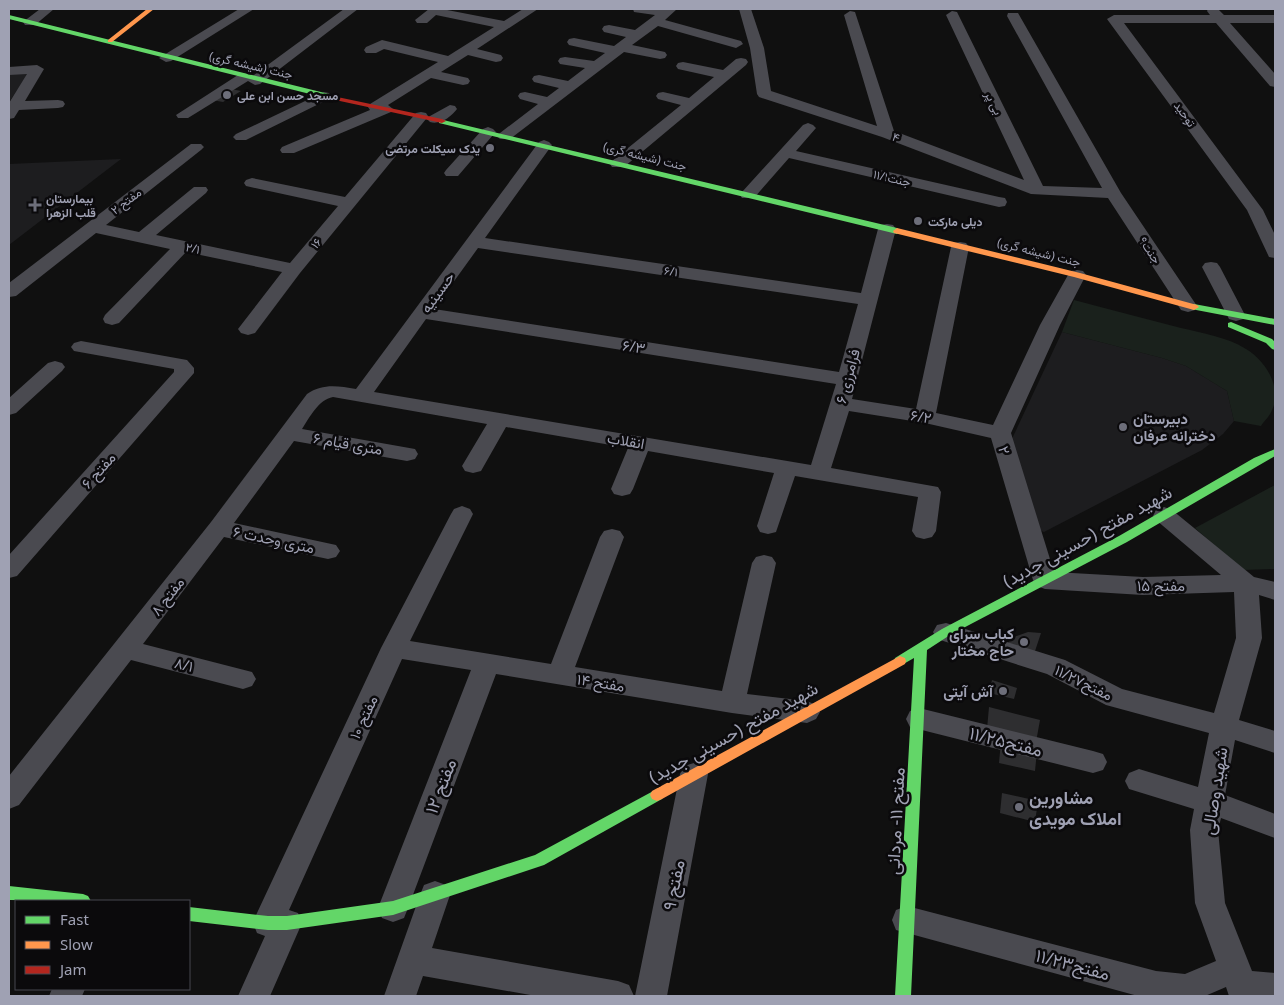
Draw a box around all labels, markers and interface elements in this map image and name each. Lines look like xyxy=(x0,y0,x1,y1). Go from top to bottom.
street label: جنت (شیشه گری) xyxy=(208,47,294,83)
place label: مسجد حسن ابن علی xyxy=(237,87,339,104)
street label: بی پر xyxy=(981,87,1007,118)
marker: مسجد حسن ابن علی xyxy=(221,89,233,101)
street label: توحید xyxy=(1170,98,1200,130)
street label: ۴ xyxy=(890,128,902,146)
street label: جنت (شیشه گری) xyxy=(602,137,688,175)
place label: یدک سیکلت مرتضی xyxy=(385,140,480,157)
marker: یدک سیکلت مرتضی xyxy=(484,142,496,154)
street label: جنت۱۱/۱ xyxy=(872,165,912,191)
street label: مفتح ۲ xyxy=(107,184,145,219)
place label: بیمارستان قلب الزهرا xyxy=(46,190,96,221)
marker: بیمارستان قلب الزهرا xyxy=(28,198,42,212)
place label: دیلی مارکت xyxy=(928,213,982,230)
marker: دیلی مارکت xyxy=(912,215,924,227)
street label: جنت (شیشه گری) xyxy=(996,233,1082,271)
street label: جنت۹ xyxy=(1135,233,1165,267)
street label: ۱۶ xyxy=(306,234,326,252)
street label: ۲/۱ xyxy=(184,238,202,258)
street label: ۶/۱ xyxy=(663,262,679,280)
street label: حسینیه xyxy=(415,267,459,317)
street label: ۶/۳ xyxy=(621,334,647,358)
street label: فرامرزی ۶ xyxy=(830,346,865,406)
street label: ۶/۲ xyxy=(909,404,933,428)
place label: دبیرستان دخترانه عرفان xyxy=(1133,408,1216,445)
marker: دبیرستان دخترانه عرفان xyxy=(1117,421,1129,433)
street label: ۶ متری قیام xyxy=(312,427,384,460)
street label: انقلاب xyxy=(606,427,646,453)
street label: ۲ xyxy=(994,443,1016,457)
street label: مفتح ۶ xyxy=(76,448,121,494)
street label: شهید مفتح (حسینی جدید) xyxy=(998,479,1176,593)
street label: ۶ متری وحدت xyxy=(231,521,317,558)
street label: مفتح ۸ xyxy=(146,573,190,621)
street label: مفتح ۱۵ xyxy=(1137,575,1185,597)
place label: کباب سرای حاج مختار xyxy=(949,623,1014,661)
marker: کباب سرای حاج مختار xyxy=(1018,636,1030,648)
street label: ۸/۱ xyxy=(172,652,196,676)
street label: مفتح۱۱/۲۷ xyxy=(1051,659,1116,706)
street label: مفتح ۱۴ xyxy=(575,668,626,698)
street label: شهید مفتح (حسینی جدید) xyxy=(644,675,822,789)
place label: آش آیتی xyxy=(943,681,994,701)
marker: آش آیتی xyxy=(997,685,1009,697)
street label: مفتح ۱۰ xyxy=(344,692,384,743)
street label: مفتح۱۱/۲۵ xyxy=(967,720,1045,763)
street label: شهید وصالی xyxy=(1195,745,1233,837)
street label: مفتح ۱۲ xyxy=(419,755,462,817)
street label: مفتح ۱۱- مردانی xyxy=(880,767,911,875)
place label: مشاورین املاک مویدی xyxy=(1029,785,1122,830)
marker: مشاورین املاک مویدی xyxy=(1013,801,1025,813)
street label: مفتح ۹ xyxy=(656,858,691,912)
legend xyxy=(15,900,190,990)
text: Fast xyxy=(60,909,89,929)
text: Slow xyxy=(60,934,93,954)
street label: مفتح۱۱/۲۳ xyxy=(1033,943,1113,986)
text: Jam xyxy=(58,959,87,979)

